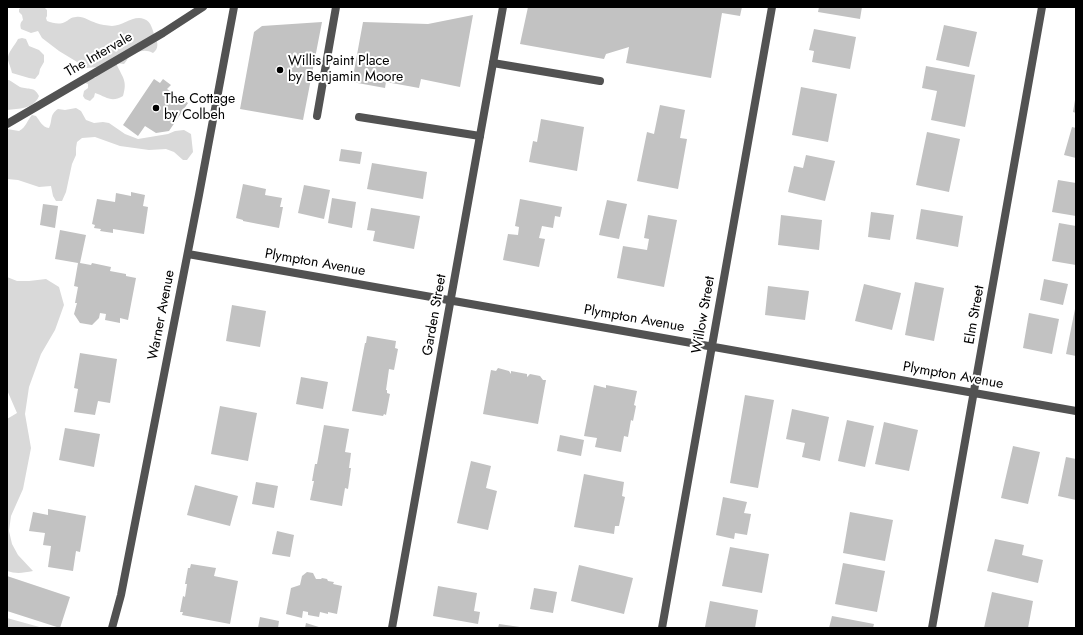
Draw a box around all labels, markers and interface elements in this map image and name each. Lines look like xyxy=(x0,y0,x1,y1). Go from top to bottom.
street label: The Intervale xyxy=(62,29,136,81)
place label: Willis Paint Place by Benjamin Moore xyxy=(288,54,403,86)
marker: Willis Paint Place by Benjamin Moore xyxy=(275,65,285,75)
place label: The Cottage by Colbeh xyxy=(164,92,235,124)
marker: The Cottage by Colbeh xyxy=(151,103,161,113)
street label: Plympton Avenue xyxy=(263,246,367,280)
street label: Warner Avenue xyxy=(145,269,179,361)
street label: Garden Street xyxy=(420,273,450,357)
street label: Willow Street xyxy=(689,275,719,355)
street label: Elm Street xyxy=(962,284,988,346)
street label: Plympton Avenue xyxy=(582,302,686,336)
street label: Plympton Avenue xyxy=(901,359,1005,393)

